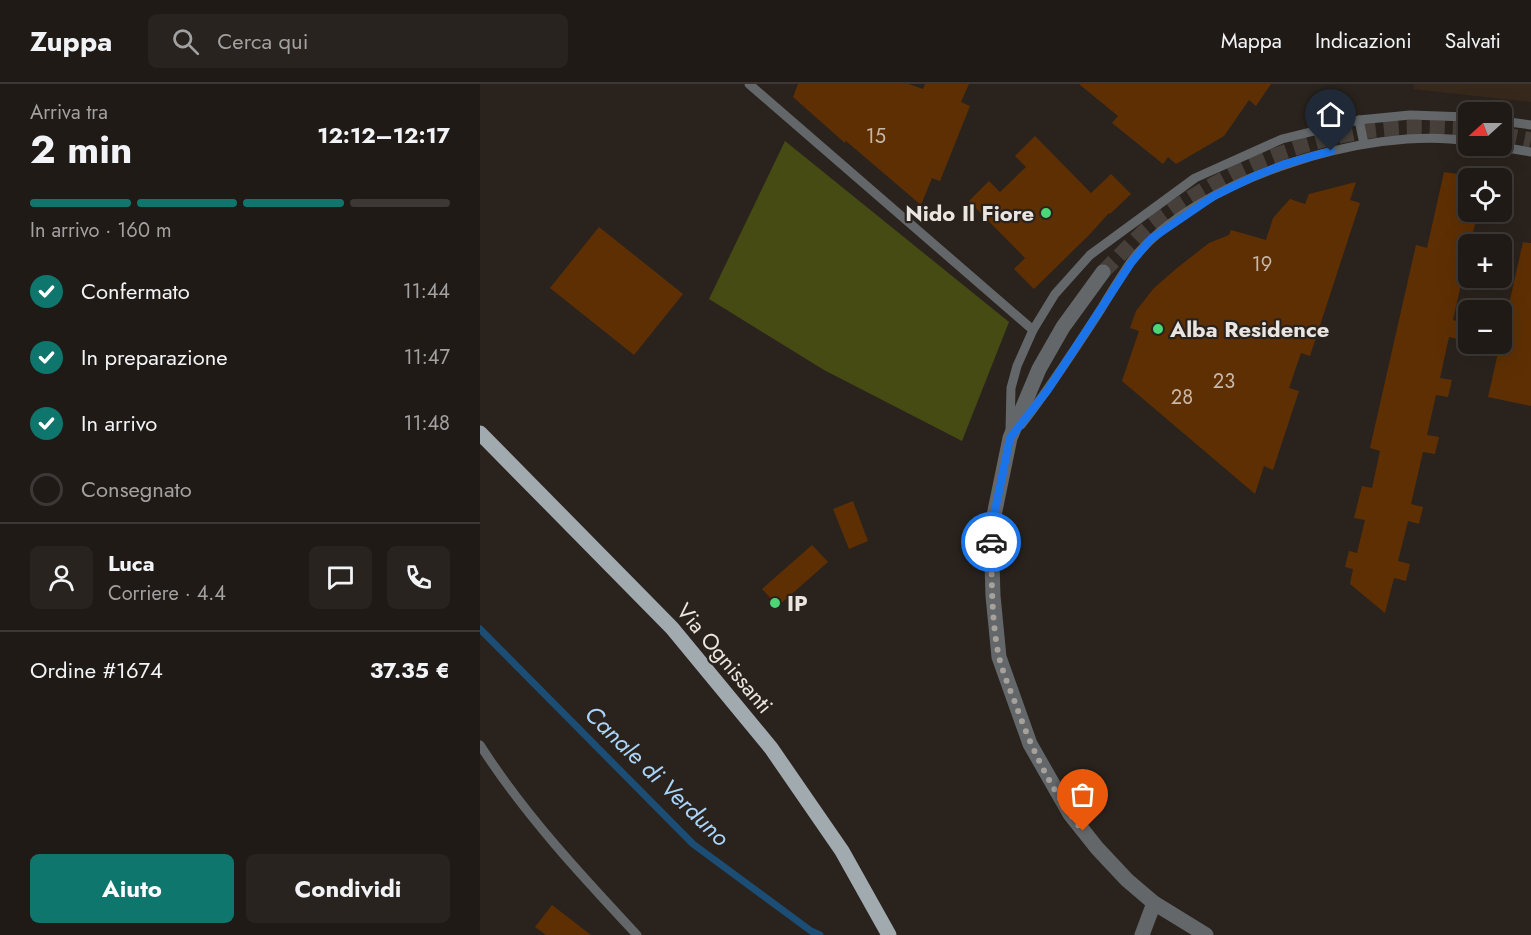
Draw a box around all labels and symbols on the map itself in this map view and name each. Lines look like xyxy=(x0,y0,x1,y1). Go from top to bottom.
pin xyxy=(1305,89,1356,151)
north arrow xyxy=(1458,102,1512,156)
house number: 15 xyxy=(866,122,886,151)
place label: Nido Il Fiore xyxy=(905,197,1034,229)
marker: Nido Il Fiore xyxy=(1039,206,1053,220)
house number: 19 xyxy=(1252,250,1272,279)
place label: Alba Residence xyxy=(1169,313,1329,345)
marker: Alba Residence xyxy=(1151,322,1165,336)
house number: 23 xyxy=(1213,367,1235,396)
house number: 28 xyxy=(1171,383,1193,412)
courier xyxy=(961,512,1021,572)
place label: IP xyxy=(787,587,808,619)
street label: Via Ognissanti xyxy=(669,596,781,720)
marker: IP xyxy=(768,596,782,610)
water label: Canale di Verduno xyxy=(577,697,738,854)
pin xyxy=(1057,769,1108,831)

